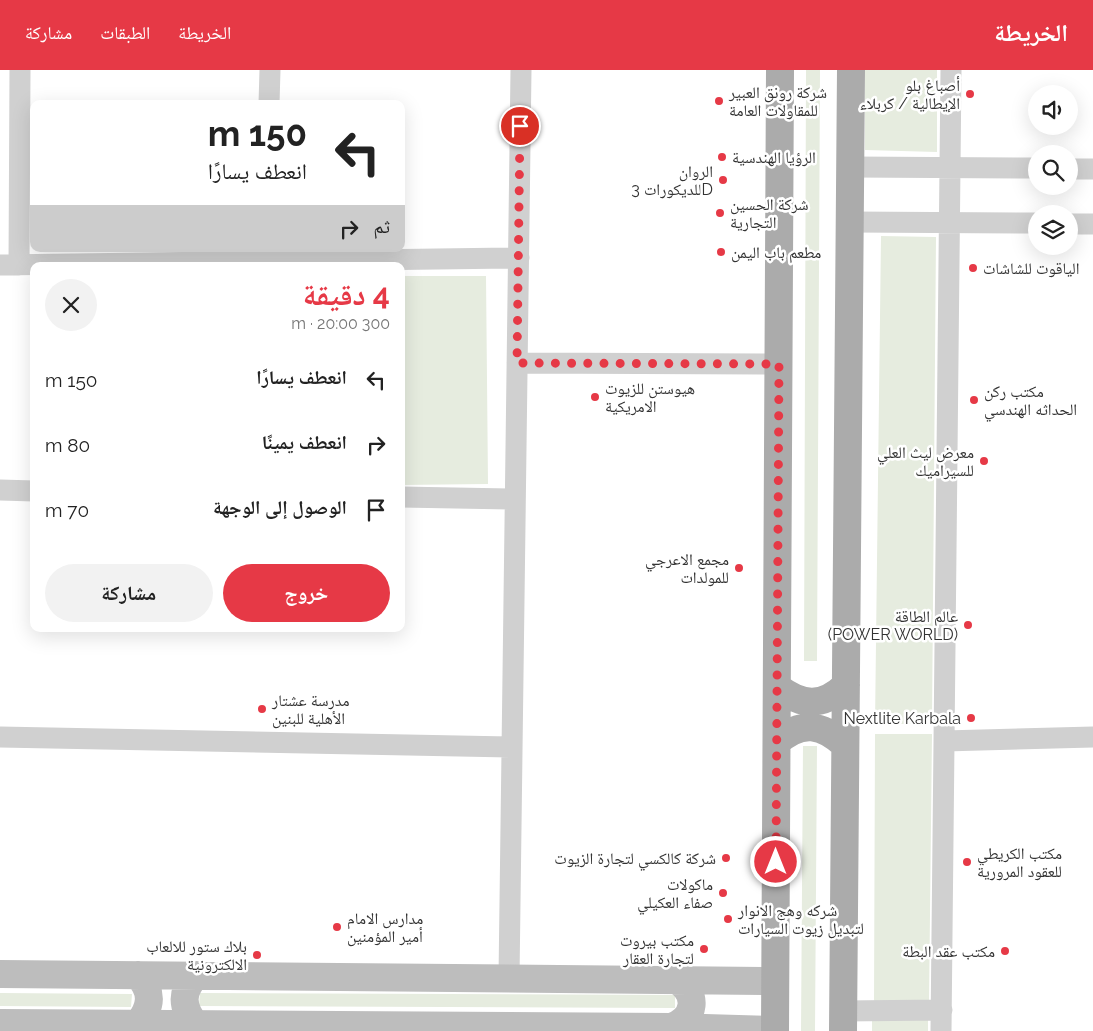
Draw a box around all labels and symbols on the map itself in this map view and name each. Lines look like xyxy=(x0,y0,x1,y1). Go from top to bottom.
place label: أصباغ بلو الإيطالية / كربلاء xyxy=(860,76,960,113)
place label: شركة رونق العبير للمقاولات العامة xyxy=(728,83,827,120)
marker: أصباغ بلو الإيطالية / كربلاء xyxy=(964,88,976,100)
marker: شركة رونق العبير للمقاولات العامة xyxy=(713,95,725,107)
pin xyxy=(499,105,541,147)
place label: الرؤيا الهندسية xyxy=(732,148,816,167)
marker: الرؤيا الهندسية xyxy=(716,151,728,163)
place label: الروان للديكورات 3D xyxy=(631,162,713,199)
marker: الروان للديكورات 3D xyxy=(717,174,729,186)
place label: شركة الحسين التجارية xyxy=(730,195,809,232)
marker: شركة الحسين التجارية xyxy=(714,207,726,219)
place label: مطعم باب اليمن xyxy=(731,243,821,263)
marker: مطعم باب اليمن xyxy=(715,246,727,258)
place label: الياقوت للشاشات xyxy=(983,259,1080,278)
marker: الياقوت للشاشات xyxy=(967,262,979,274)
place label: هيوستن للزيوت الامريكية xyxy=(605,379,695,416)
place label: مكتب ركن الحداثه الهندسي xyxy=(984,382,1077,422)
marker: هيوستن للزيوت الامريكية xyxy=(589,391,601,403)
marker: مكتب ركن الحداثه الهندسي xyxy=(968,394,980,406)
place label: معرض ليث العلي للسيراميك xyxy=(877,443,974,480)
marker: معرض ليث العلي للسيراميك xyxy=(978,455,990,467)
place label: مجمع الاعرجي للمولدات xyxy=(645,550,729,587)
marker: مجمع الاعرجي للمولدات xyxy=(733,562,745,574)
place label: عالم الطاقة (POWER WORLD) xyxy=(828,607,958,644)
marker: عالم الطاقة (POWER WORLD) xyxy=(962,619,974,631)
place label: مدرسة عشتار الأهلية للبنين xyxy=(271,691,350,729)
marker: مدرسة عشتار الأهلية للبنين xyxy=(256,703,268,715)
place label: Nextlite Karbala xyxy=(843,709,961,728)
marker: Nextlite Karbala xyxy=(965,712,977,724)
position arrow xyxy=(749,835,801,887)
place label: مكتب الكريطي للعقود المرورية xyxy=(977,844,1062,881)
place label: شركة كالكسي لتجارة الزيوت xyxy=(554,849,716,871)
marker: شركة كالكسي لتجارة الزيوت xyxy=(720,852,732,864)
marker: مكتب الكريطي للعقود المرورية xyxy=(961,856,973,868)
place label: ماكولات صفاء العكيلي xyxy=(637,875,713,915)
marker: ماكولات صفاء العكيلي xyxy=(717,887,729,899)
place label: شركه وهج الانوار لتبديل زيوت السيارات xyxy=(737,901,864,939)
place label: مدارس الامام أمير المؤمنين xyxy=(347,909,423,947)
marker: شركه وهج الانوار لتبديل زيوت السيارات xyxy=(722,913,734,925)
marker: مدارس الامام أمير المؤمنين xyxy=(331,921,343,933)
place label: مكتب بيروت لتجارة العقار xyxy=(620,931,694,968)
place label: بلاك ستور للالعاب الالكترونية xyxy=(146,937,247,974)
place label: مكتب عقد البطة xyxy=(902,942,995,961)
marker: مكتب بيروت لتجارة العقار xyxy=(698,943,710,955)
marker: مكتب عقد البطة xyxy=(999,945,1011,957)
marker: بلاك ستور للالعاب الالكترونية xyxy=(251,949,263,961)

